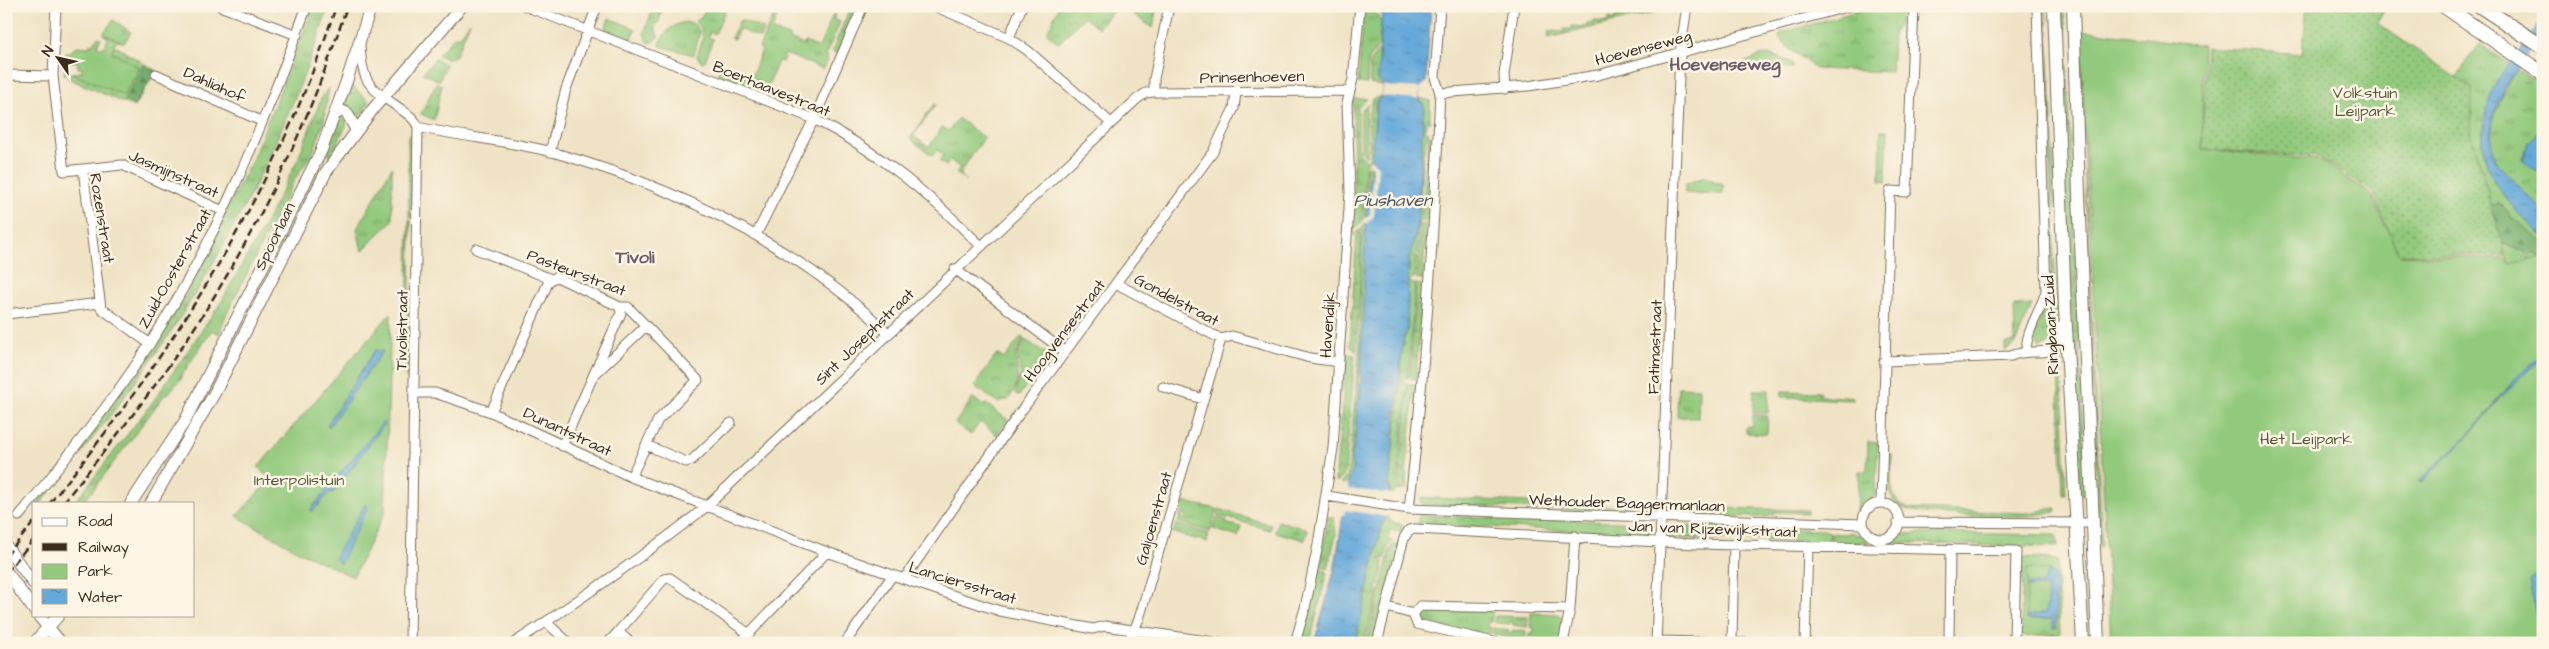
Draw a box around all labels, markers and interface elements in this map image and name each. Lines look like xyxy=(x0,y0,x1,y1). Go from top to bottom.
street label: Hoevenseweg xyxy=(1593,25,1694,72)
north arrow xyxy=(32,32,82,82)
text: N xyxy=(37,42,59,61)
district label: Hoevenseweg xyxy=(1669,52,1781,78)
street label: Boerhaavestraat xyxy=(710,55,834,123)
street label: Dahliahof xyxy=(180,61,250,109)
street label: Prinsenhoeven xyxy=(1199,65,1305,89)
park label: Volkstuin Leijpark xyxy=(2333,82,2397,122)
street label: Jasmijnstraat xyxy=(125,144,223,204)
street label: Rozenstraat xyxy=(84,171,120,265)
water label: Piushaven xyxy=(1354,188,1434,213)
street label: Spoorlaan xyxy=(249,199,301,274)
street label: Zuid-Oosterstraat xyxy=(133,204,217,332)
street label: Pasteurstraat xyxy=(524,244,630,302)
district label: Tivoli xyxy=(615,245,655,270)
street label: Gondelstraat xyxy=(1130,268,1223,332)
street label: Hoogvensestraat xyxy=(1019,274,1112,387)
street label: Ringbaan-Zuid xyxy=(2037,275,2066,375)
street label: Sint Josephstraat xyxy=(810,283,920,390)
street label: Tivolistraat xyxy=(390,289,414,371)
street label: Havendijk xyxy=(1315,291,1341,359)
street label: Fatimastraat xyxy=(1642,299,1668,395)
street label: Dunantstraat xyxy=(520,402,616,462)
park label: Het Leijpark xyxy=(2260,428,2352,450)
street label: Galjoenstraat xyxy=(1130,468,1178,568)
park label: Interpolistuin xyxy=(254,469,344,491)
street label: Wethouder Baggermanlaan xyxy=(1529,489,1725,518)
legend xyxy=(32,502,195,616)
text: Road xyxy=(78,511,113,532)
street label: Jan van Rijzewijkstraat xyxy=(1628,515,1798,543)
text: Railway xyxy=(78,537,129,559)
street label: Lanciersstraat xyxy=(906,556,1020,610)
text: Park xyxy=(78,561,113,582)
text: Water xyxy=(78,587,122,608)

